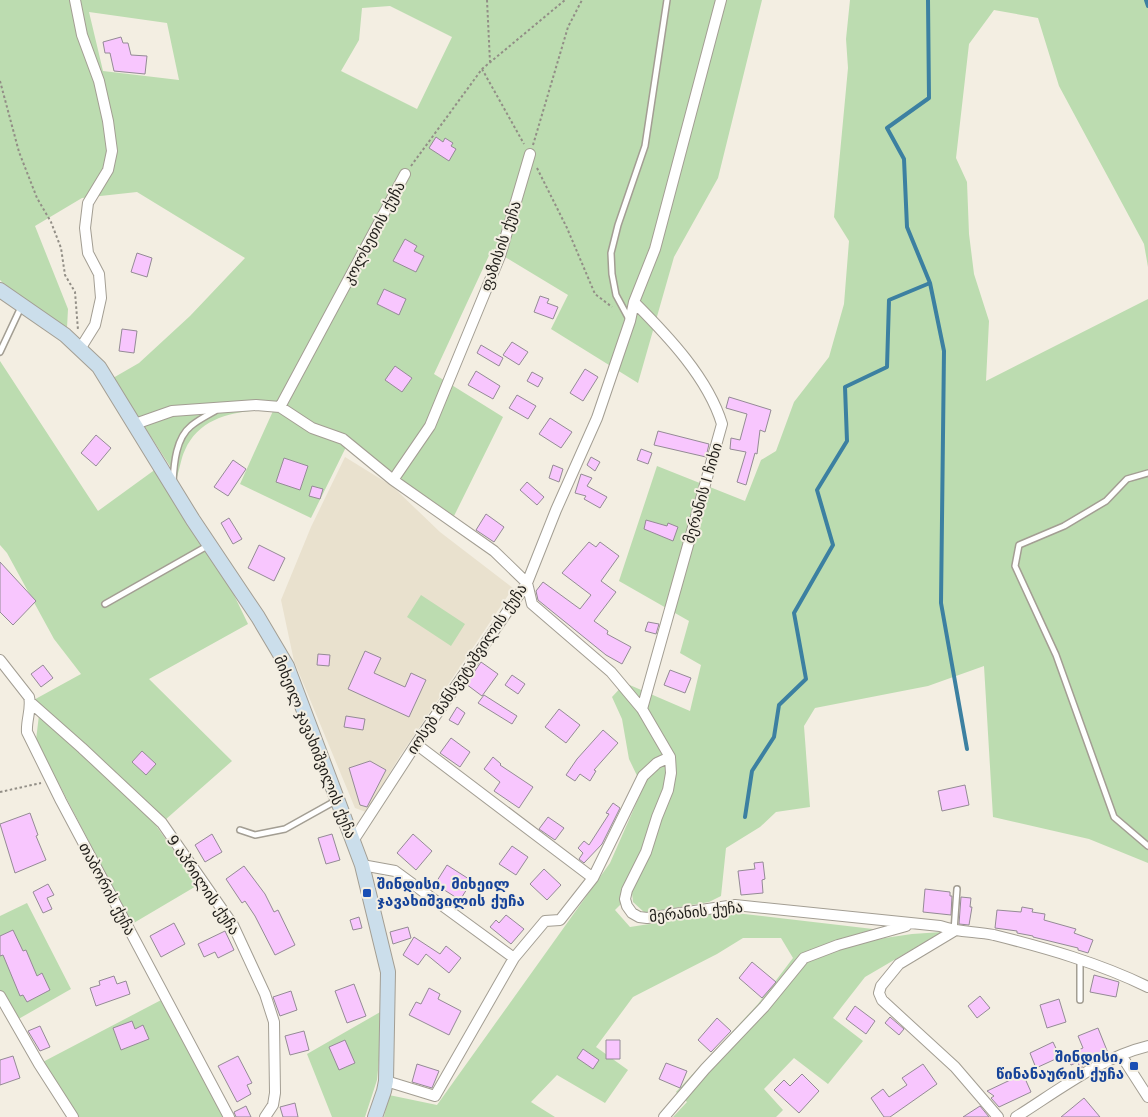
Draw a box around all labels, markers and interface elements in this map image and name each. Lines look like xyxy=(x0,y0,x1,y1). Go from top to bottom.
street label: კოლხეთის ქუჩა xyxy=(339,178,409,288)
street label: ფაზისის ქუჩა xyxy=(477,198,525,294)
street label: მერანის I ჩიხი xyxy=(680,440,726,545)
street label: იოსებ მანსვეტაშვილის ქუჩა xyxy=(403,580,531,758)
street label: მიხეილ ჯავახიშვილის ქუჩა xyxy=(270,653,360,841)
street label: 9 აპრილის ქუჩა xyxy=(163,832,243,938)
street label: თაბორის ქუჩა xyxy=(75,840,139,938)
place label: შინდისი, მიხეილ ჯავახიშვილის ქუჩა xyxy=(377,875,525,910)
marker: შინდისი, მიხეილ ჯავახიშვილის ქუჩა xyxy=(361,887,373,899)
street label: მერანის ქუჩა xyxy=(648,898,744,926)
place label: შინდისი, წინანაურის ქუჩა xyxy=(996,1048,1124,1083)
marker: შინდისი, წინანაურის ქუჩა xyxy=(1128,1060,1140,1072)

